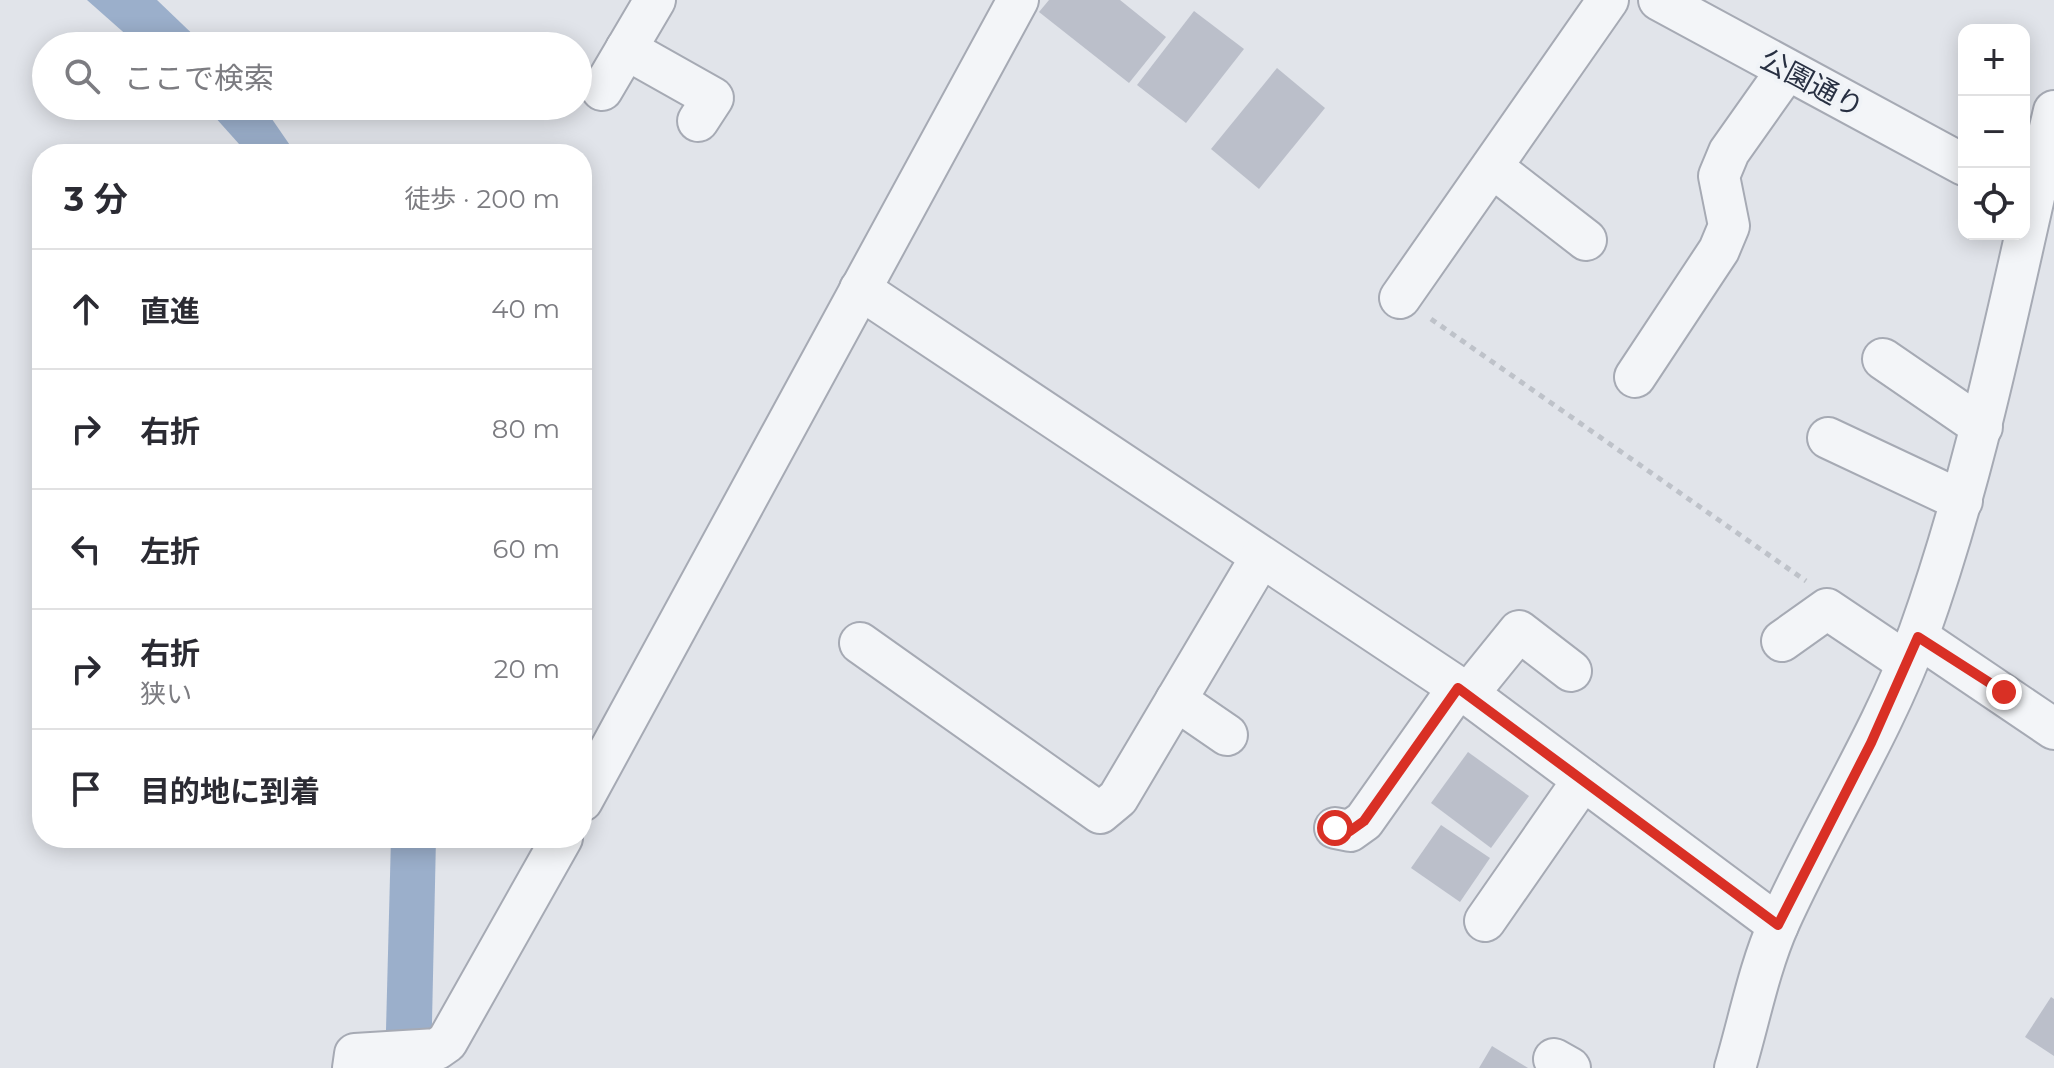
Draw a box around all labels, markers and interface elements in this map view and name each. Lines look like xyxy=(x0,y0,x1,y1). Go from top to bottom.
map controls xyxy=(1958,24,2030,240)
button: + xyxy=(1958,24,2030,96)
search box xyxy=(32,32,592,120)
street label: 公園通り xyxy=(1755,42,1869,124)
icon: search xyxy=(60,54,104,98)
text: ここで検索 xyxy=(124,60,274,97)
button: − xyxy=(1958,96,2030,168)
button: locate xyxy=(1958,168,2030,240)
text: 3 分 xyxy=(64,178,128,220)
text: 徒歩 · 200 m xyxy=(404,183,560,215)
icon: ahead xyxy=(64,287,108,331)
text: 直進 xyxy=(140,293,200,330)
text: 40 m xyxy=(491,293,560,325)
icon: right xyxy=(64,407,108,451)
text: 右折 xyxy=(140,413,200,450)
text: 80 m xyxy=(492,413,560,445)
icon: left xyxy=(64,527,108,571)
text: 左折 xyxy=(140,533,200,570)
text: 60 m xyxy=(493,533,560,565)
text: 右折 xyxy=(140,635,200,672)
icon: right xyxy=(64,647,108,691)
text: 20 m xyxy=(494,653,560,685)
route end xyxy=(1986,674,2022,710)
text: 狭い xyxy=(140,678,192,710)
icon: arrive xyxy=(64,767,108,811)
text: 目的地に到着 xyxy=(140,773,320,810)
route start xyxy=(1317,810,1353,846)

